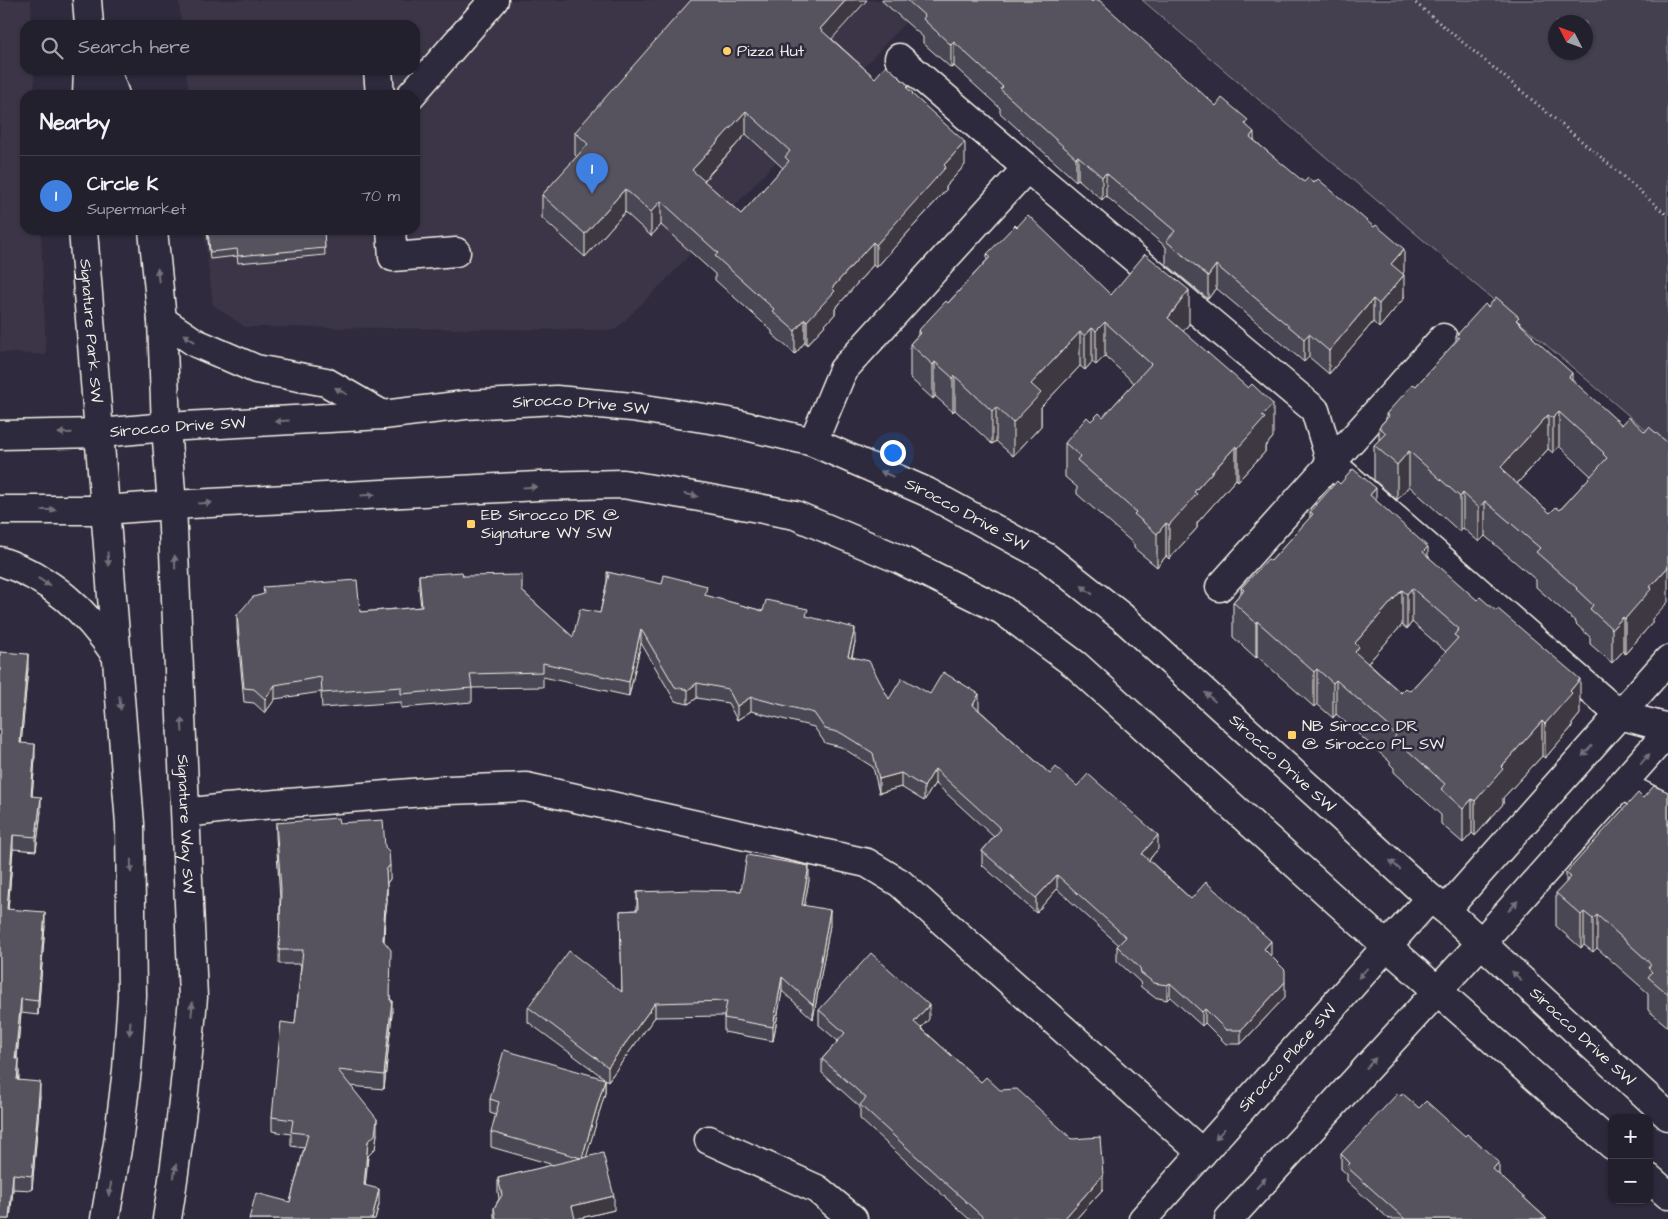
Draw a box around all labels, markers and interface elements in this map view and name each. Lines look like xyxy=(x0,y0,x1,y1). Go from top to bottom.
north arrow xyxy=(1548,15,1593,60)
search box xyxy=(20,20,420,75)
icon: search xyxy=(38,34,66,62)
text: Search here xyxy=(78,34,190,61)
place label: Pizza Hut xyxy=(737,40,805,62)
marker: Pizza Hut xyxy=(721,45,733,57)
text: Nearby xyxy=(40,108,110,137)
pin: 1 xyxy=(576,153,608,194)
text: Circle K xyxy=(87,171,158,198)
text: 1 xyxy=(55,185,57,207)
text: 70 m xyxy=(361,185,400,207)
text: Supermarket xyxy=(87,198,186,220)
street label: Signature Park SW xyxy=(74,258,108,403)
one-way arrow xyxy=(153,267,161,283)
one-way arrow xyxy=(182,333,196,343)
one-way arrow xyxy=(334,387,348,395)
street label: Sirocco Drive SW xyxy=(512,389,650,420)
street label: Sirocco Drive SW xyxy=(109,412,246,443)
one-way arrow xyxy=(274,417,290,425)
one-way arrow xyxy=(57,430,73,438)
your location xyxy=(880,440,906,466)
one-way arrow xyxy=(880,469,894,477)
street label: Sirocco Drive SW xyxy=(902,473,1032,556)
one-way arrow xyxy=(522,482,538,490)
one-way arrow xyxy=(360,491,376,499)
one-way arrow xyxy=(684,492,700,500)
one-way arrow xyxy=(198,499,214,507)
place label: EB Sirocco DR @ Signature WY SW xyxy=(481,504,620,545)
one-way arrow xyxy=(41,506,57,514)
marker: EB Sirocco DR @ Signature WY SW xyxy=(465,518,477,530)
one-way arrow xyxy=(104,551,112,567)
one-way arrow xyxy=(170,554,178,570)
one-way arrow xyxy=(37,577,51,586)
one-way arrow xyxy=(1081,584,1094,595)
one-way arrow xyxy=(1203,691,1216,702)
one-way arrow xyxy=(116,696,124,712)
street label: Sirocco Drive SW xyxy=(1224,709,1340,817)
place label: NB Sirocco DR @ Sirocco PL SW xyxy=(1302,715,1444,755)
one-way arrow xyxy=(177,716,185,732)
marker: NB Sirocco DR @ Sirocco PL SW xyxy=(1286,729,1298,741)
one-way arrow xyxy=(1582,744,1593,757)
one-way arrow xyxy=(1639,752,1650,765)
street label: Signature Way SW xyxy=(171,754,200,894)
one-way arrow xyxy=(127,858,135,874)
one-way arrow xyxy=(1389,859,1401,871)
one-way arrow xyxy=(1507,901,1519,913)
one-way arrow xyxy=(1357,967,1369,979)
one-way arrow xyxy=(1511,970,1523,982)
street label: Sirocco Drive SW xyxy=(1525,982,1640,1091)
street label: Sirocco Place SW xyxy=(1233,999,1341,1117)
one-way arrow xyxy=(188,1001,196,1017)
one-way arrow xyxy=(126,1020,134,1036)
one-way arrow xyxy=(1365,1057,1377,1069)
map controls xyxy=(1608,1114,1653,1204)
button: + xyxy=(1608,1114,1653,1159)
one-way arrow xyxy=(1214,1127,1226,1139)
button: − xyxy=(1608,1159,1653,1204)
one-way arrow xyxy=(171,1163,179,1179)
one-way arrow xyxy=(1255,1177,1267,1189)
one-way arrow xyxy=(106,1182,114,1198)

